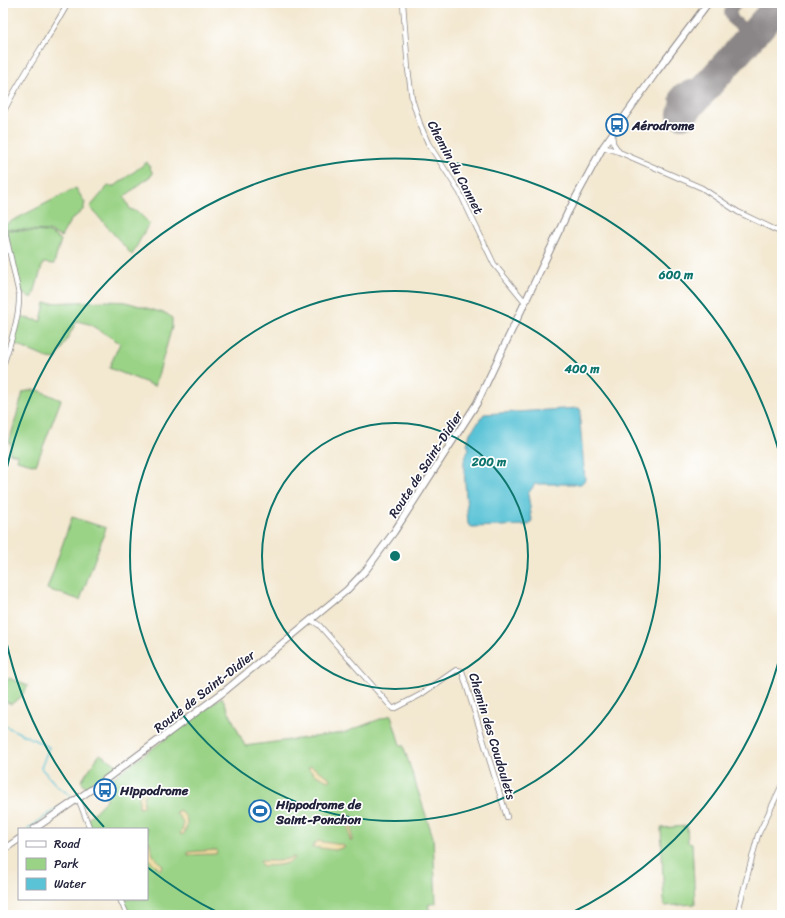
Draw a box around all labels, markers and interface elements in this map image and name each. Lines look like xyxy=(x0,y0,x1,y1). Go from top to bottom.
bus stop icon: Aérodrome xyxy=(604,112,630,138)
place label: Aérodrome xyxy=(631,114,695,137)
street label: Chemin du Cannet xyxy=(421,116,490,219)
text: 600 m xyxy=(658,264,694,286)
text: 400 m xyxy=(563,358,600,380)
street label: Route de Saint-Didier xyxy=(382,405,469,523)
text: 200 m xyxy=(471,451,507,473)
centre of rings xyxy=(388,549,402,563)
street label: Route de Saint-Didier xyxy=(148,644,261,739)
street label: Chemin des Coudoulets xyxy=(462,670,523,803)
bus stop icon: Hippodrome xyxy=(92,777,118,803)
place label: Hippodrome xyxy=(119,779,189,802)
place label: Hippodrome de Saint-Ponchon xyxy=(275,793,362,831)
sports icon: Hippodrome de Saint-Ponchon xyxy=(247,798,273,824)
legend xyxy=(18,828,148,900)
text: Road xyxy=(54,833,81,855)
text: Park xyxy=(54,853,79,875)
text: Water xyxy=(54,873,87,895)

